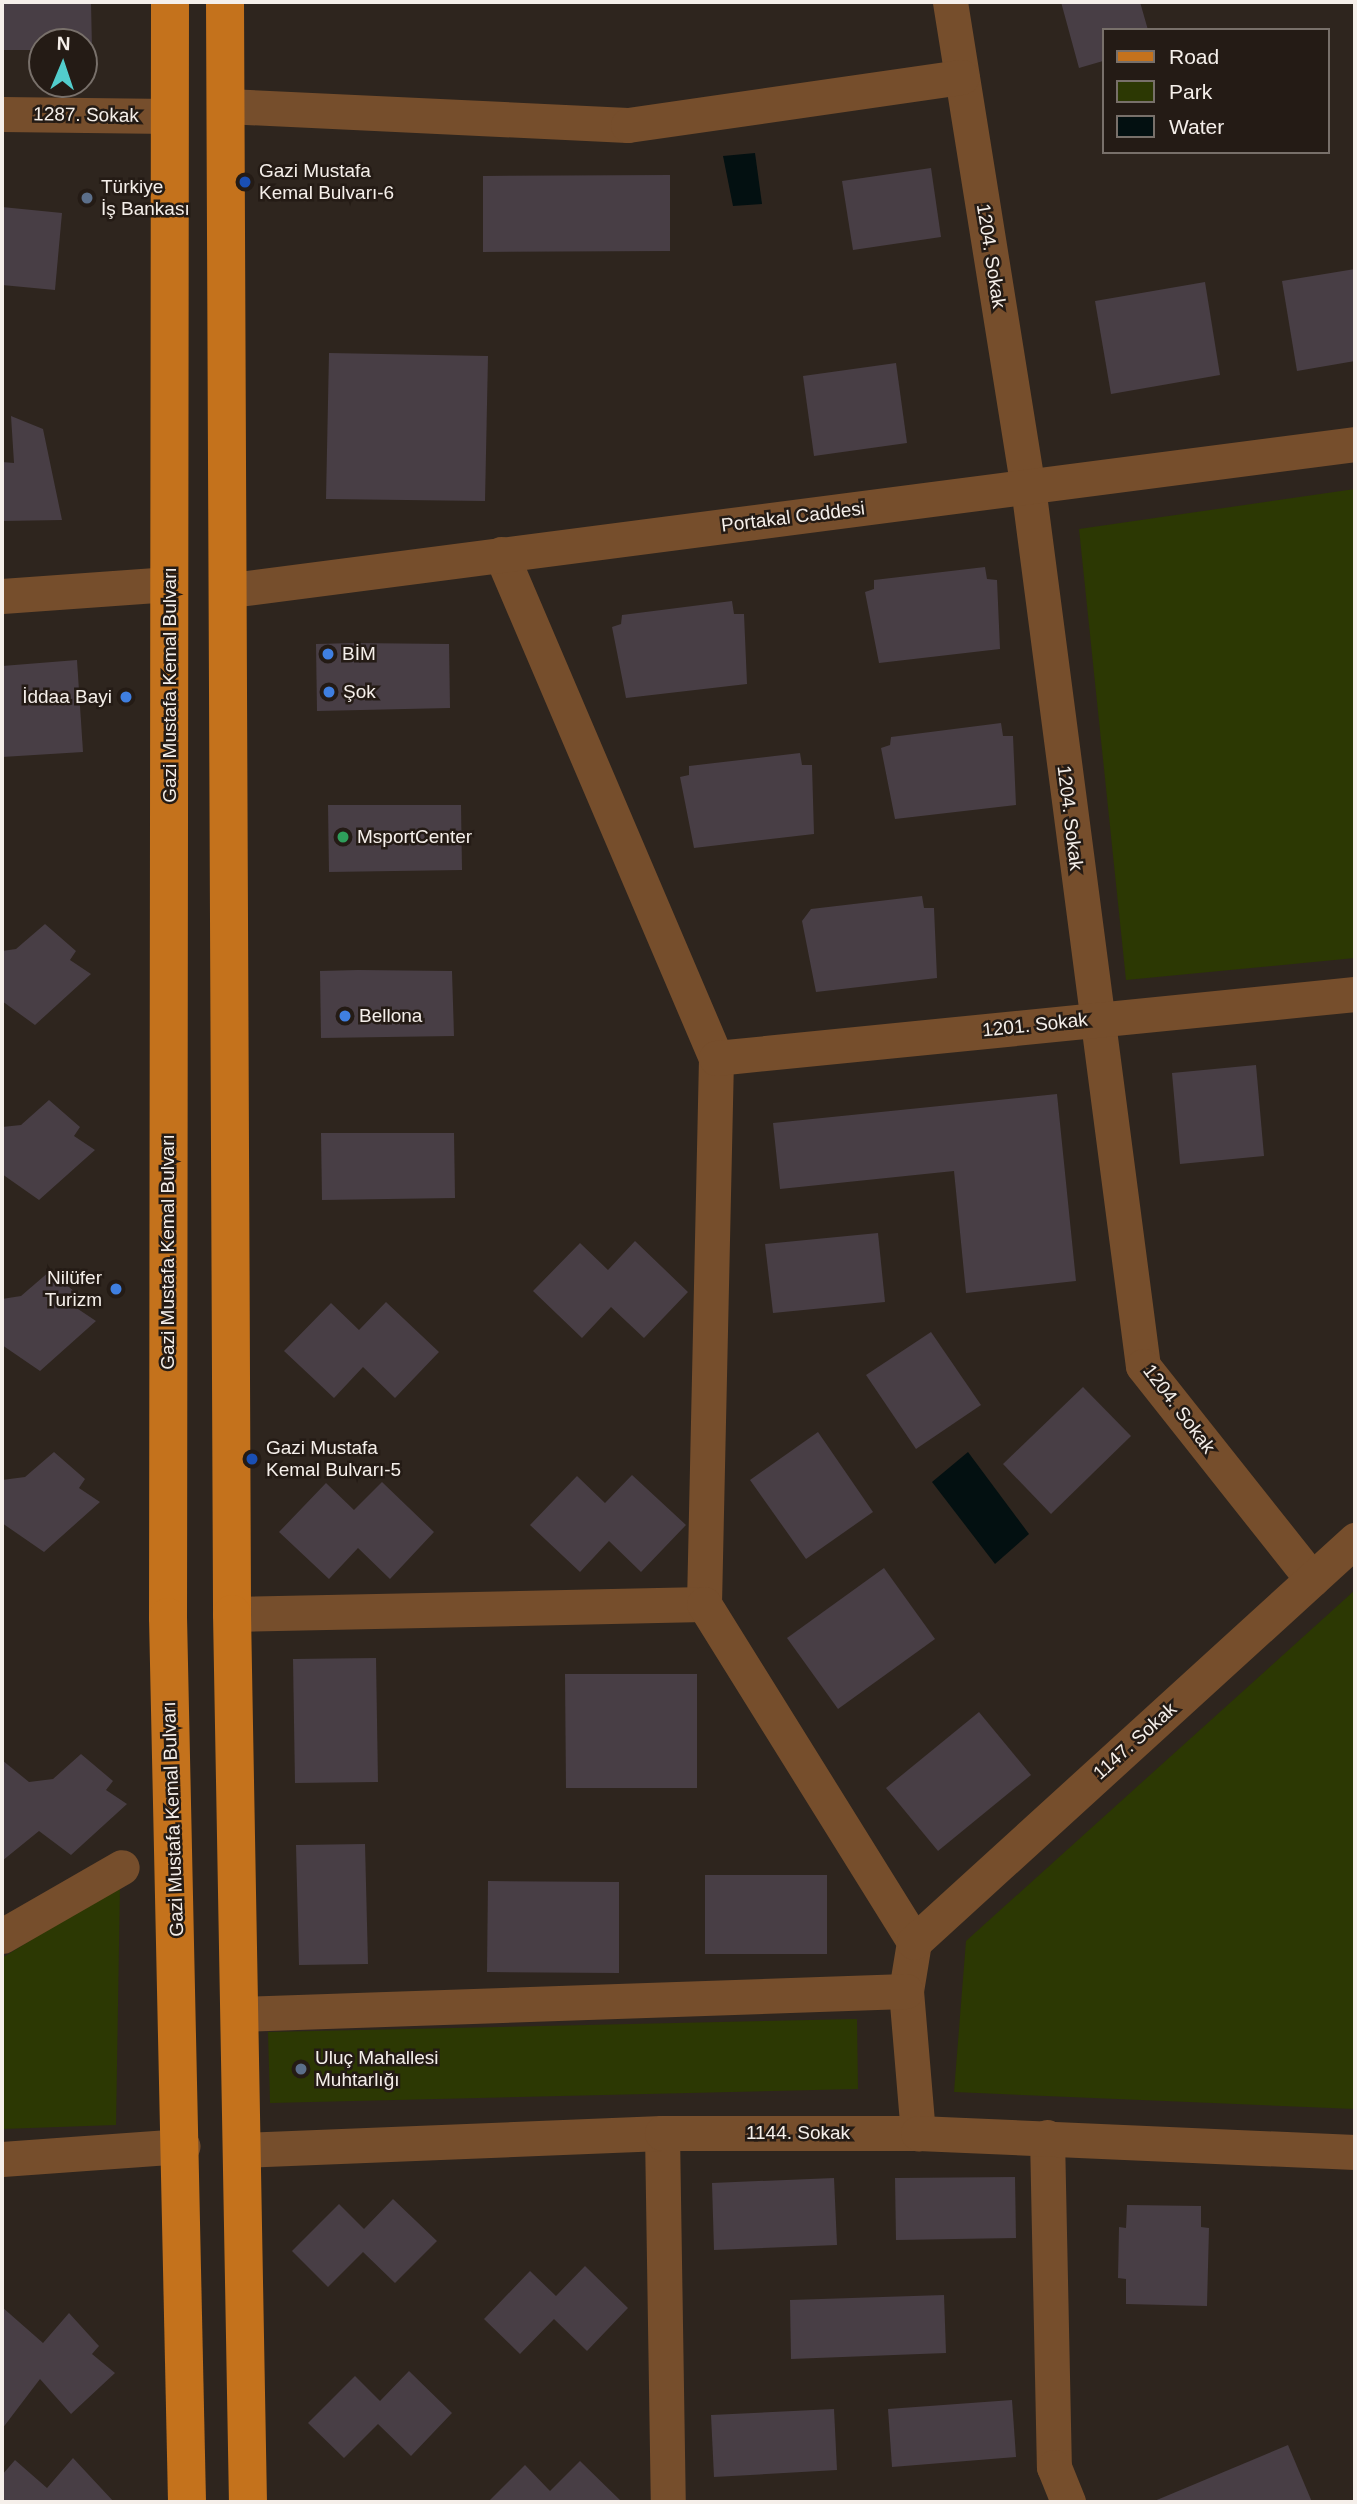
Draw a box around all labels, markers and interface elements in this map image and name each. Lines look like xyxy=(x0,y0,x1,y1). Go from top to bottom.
north arrow xyxy=(28,28,98,98)
legend xyxy=(1102,28,1329,154)
text: N xyxy=(56,33,71,54)
text: Road xyxy=(1169,45,1219,68)
text: Park xyxy=(1169,80,1212,103)
street label: 1287. Sokak xyxy=(33,103,139,127)
text: Water xyxy=(1169,115,1224,138)
place label: Gazi Mustafa Kemal Bulvarı-6 xyxy=(259,160,394,204)
marker: Gazi Mustafa Kemal Bulvarı-6 xyxy=(237,174,253,190)
place label: Türkiye İş Bankası xyxy=(101,176,190,220)
marker: Türkiye İş Bankası xyxy=(79,190,95,206)
street label: 1204. Sokak xyxy=(971,202,1011,310)
street label: Portakal Caddesi xyxy=(720,497,866,537)
street label: Gazi Mustafa Kemal Bulvarı xyxy=(159,567,181,803)
place label: BİM xyxy=(342,643,376,665)
marker: BİM xyxy=(320,646,336,662)
place label: Şok xyxy=(343,681,376,703)
marker: Şok xyxy=(321,684,337,700)
place label: İddaa Bayi xyxy=(22,686,112,708)
marker: İddaa Bayi xyxy=(118,689,134,705)
street label: 1204. Sokak xyxy=(1052,764,1088,872)
place label: MsportCenter xyxy=(357,826,472,848)
marker: MsportCenter xyxy=(335,829,351,845)
place label: Bellona xyxy=(359,1005,422,1027)
marker: Bellona xyxy=(337,1008,353,1024)
street label: 1201. Sokak xyxy=(981,1008,1089,1042)
street label: Gazi Mustafa Kemal Bulvarı xyxy=(157,1134,179,1370)
place label: Nilüfer Turizm xyxy=(45,1267,102,1311)
marker: Nilüfer Turizm xyxy=(108,1281,124,1297)
street label: 1204. Sokak xyxy=(1138,1360,1220,1458)
place label: Gazi Mustafa Kemal Bulvarı-5 xyxy=(266,1437,401,1481)
marker: Gazi Mustafa Kemal Bulvarı-5 xyxy=(244,1451,260,1467)
street label: 1147. Sokak xyxy=(1089,1698,1181,1784)
street label: Gazi Mustafa Kemal Bulvarı xyxy=(157,1701,189,1937)
place label: Uluç Mahallesi Muhtarlığı xyxy=(315,2047,439,2091)
marker: Uluç Mahallesi Muhtarlığı xyxy=(293,2061,309,2077)
street label: 1144. Sokak xyxy=(746,2122,850,2144)

